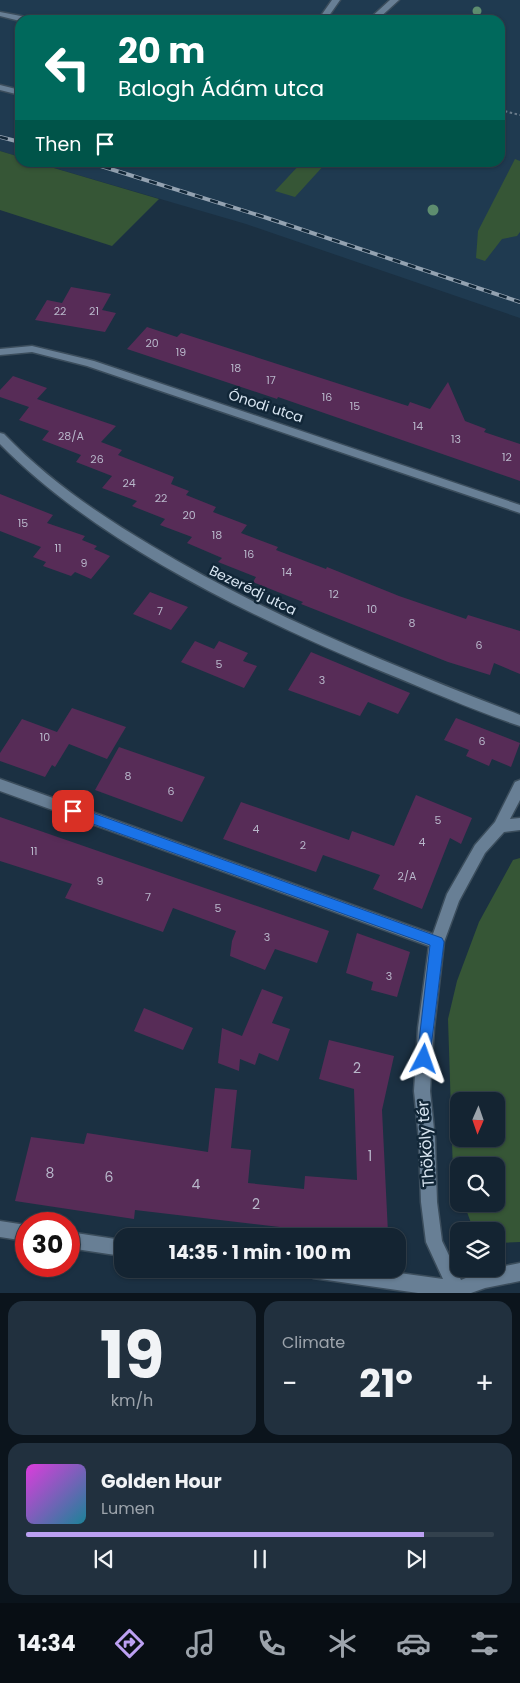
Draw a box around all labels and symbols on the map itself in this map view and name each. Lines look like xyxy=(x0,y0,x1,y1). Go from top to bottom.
house number: 22 xyxy=(54,303,66,319)
house number: 21 xyxy=(89,303,99,319)
house number: 20 xyxy=(145,335,159,351)
house number: 19 xyxy=(176,344,186,360)
house number: 18 xyxy=(231,360,241,376)
house number: 17 xyxy=(266,372,276,388)
street label: Ónodi utca xyxy=(226,385,306,427)
house number: 16 xyxy=(322,389,332,405)
house number: 15 xyxy=(350,398,360,414)
house number: 14 xyxy=(413,418,423,434)
house number: 28/A xyxy=(58,428,85,444)
house number: 13 xyxy=(451,431,461,447)
house number: 12 xyxy=(502,449,512,465)
house number: 26 xyxy=(90,451,104,467)
house number: 24 xyxy=(122,475,136,491)
house number: 22 xyxy=(155,490,167,506)
house number: 20 xyxy=(182,507,196,523)
house number: 15 xyxy=(18,515,28,531)
house number: 18 xyxy=(212,527,222,543)
house number: 11 xyxy=(54,540,62,556)
house number: 16 xyxy=(244,546,254,562)
house number: 9 xyxy=(81,555,88,571)
street label: Bezerédj utca xyxy=(206,560,300,620)
house number: 14 xyxy=(282,564,292,580)
house number: 12 xyxy=(329,586,339,602)
house number: 10 xyxy=(367,601,377,617)
house number: 7 xyxy=(157,603,163,619)
house number: 8 xyxy=(409,615,416,631)
house number: 6 xyxy=(476,637,483,653)
house number: 5 xyxy=(216,656,223,672)
house number: 3 xyxy=(319,672,325,688)
house number: 10 xyxy=(40,729,50,745)
house number: 6 xyxy=(479,733,486,749)
house number: 8 xyxy=(125,768,132,784)
house number: 6 xyxy=(168,783,175,799)
pin xyxy=(52,790,94,832)
house number: 5 xyxy=(435,812,442,828)
house number: 4 xyxy=(253,821,260,837)
house number: 4 xyxy=(419,834,426,850)
house number: 2 xyxy=(300,837,306,853)
house number: 11 xyxy=(30,843,38,859)
house number: 2/A xyxy=(398,868,417,884)
house number: 9 xyxy=(97,873,104,889)
house number: 7 xyxy=(145,889,151,905)
house number: 5 xyxy=(215,900,222,916)
house number: 3 xyxy=(264,929,270,945)
house number: 3 xyxy=(386,968,392,984)
position arrow xyxy=(397,1032,449,1084)
house number: 2 xyxy=(353,1058,361,1078)
north arrow xyxy=(450,1092,505,1148)
street label: Thököly tér xyxy=(411,1100,440,1188)
house number: 1 xyxy=(368,1146,372,1166)
house number: 8 xyxy=(46,1163,55,1183)
house number: 6 xyxy=(105,1167,114,1187)
house number: 4 xyxy=(192,1174,201,1194)
house number: 2 xyxy=(252,1194,260,1214)
speed limit sign: 30 xyxy=(15,1212,80,1277)

